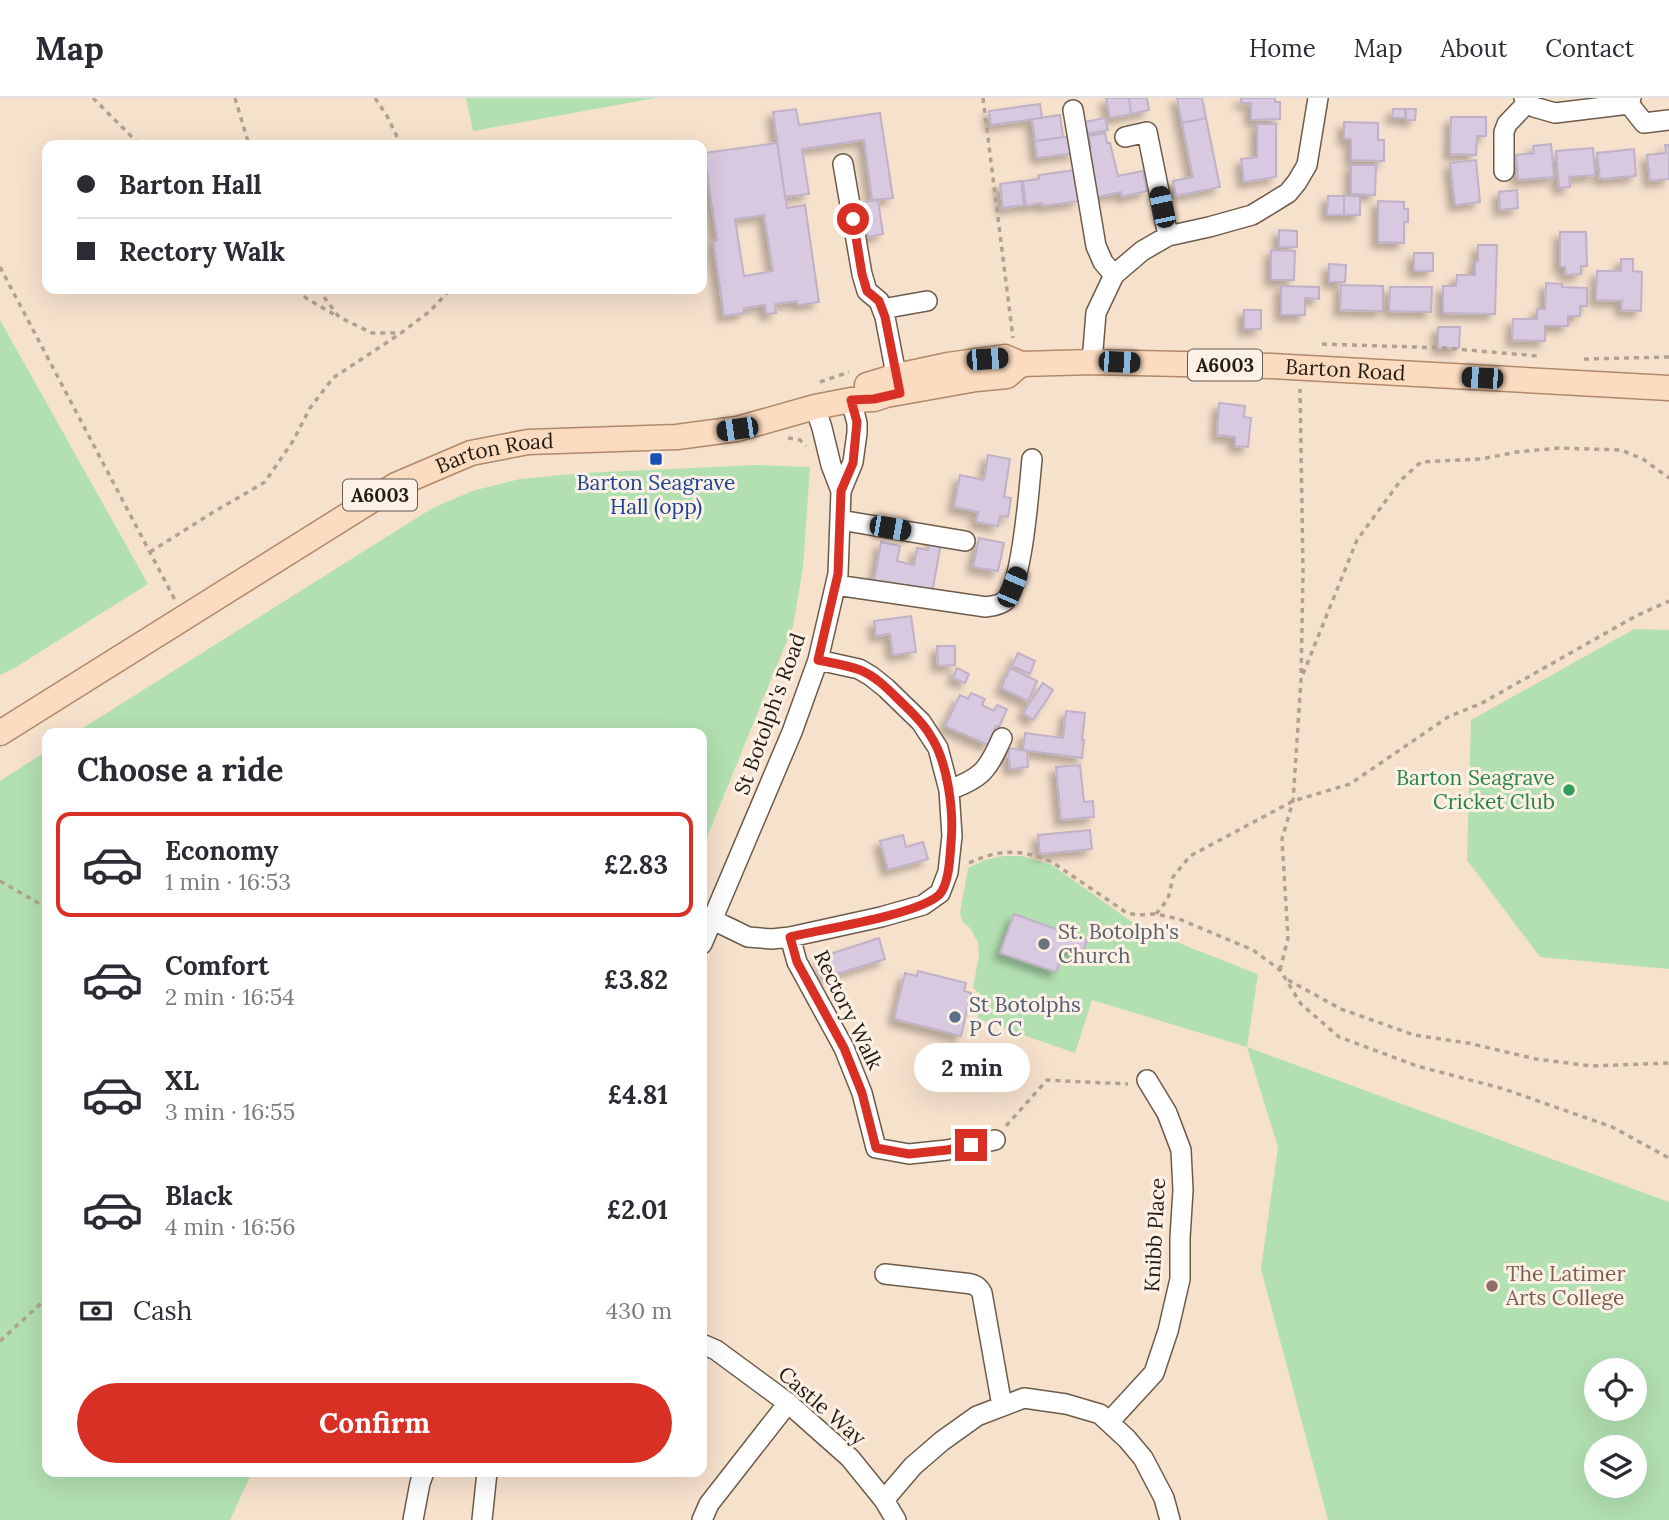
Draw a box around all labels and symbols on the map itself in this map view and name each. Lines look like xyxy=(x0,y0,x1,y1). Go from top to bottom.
car xyxy=(1148,184,1177,230)
route start xyxy=(837,203,869,235)
car xyxy=(966,347,1009,371)
road number: A6003 xyxy=(1188,350,1262,380)
car xyxy=(1098,351,1141,373)
street label: Barton Road xyxy=(1284,353,1406,386)
car xyxy=(1461,366,1504,390)
car xyxy=(715,416,760,442)
street label: Barton Road xyxy=(431,427,554,480)
marker: Barton Seagrave Hall (opp) xyxy=(648,451,664,467)
place label: Barton Seagrave Hall (opp) xyxy=(577,469,735,520)
road number: A6003 xyxy=(343,480,417,510)
car xyxy=(868,514,913,542)
car xyxy=(995,564,1030,610)
street label: St Botolph's Road xyxy=(728,629,811,798)
place label: Barton Seagrave Cricket Club xyxy=(1396,764,1555,815)
marker: Barton Seagrave Cricket Club xyxy=(1561,782,1577,798)
place label: St. Botolph's Church xyxy=(1058,918,1179,969)
marker: St. Botolph's Church xyxy=(1036,936,1052,952)
street label: Rectory Walk xyxy=(808,946,889,1075)
place label: St Botolphs P C C xyxy=(969,991,1081,1042)
marker: St Botolphs P C C xyxy=(947,1009,963,1025)
callout: 2 min xyxy=(913,1044,1029,1093)
route end xyxy=(955,1129,987,1161)
street label: Knibb Place xyxy=(1138,1177,1171,1293)
place label: The Latimer Arts College xyxy=(1505,1260,1626,1311)
marker: The Latimer Arts College xyxy=(1484,1278,1500,1294)
street label: Castle Way xyxy=(773,1360,872,1451)

